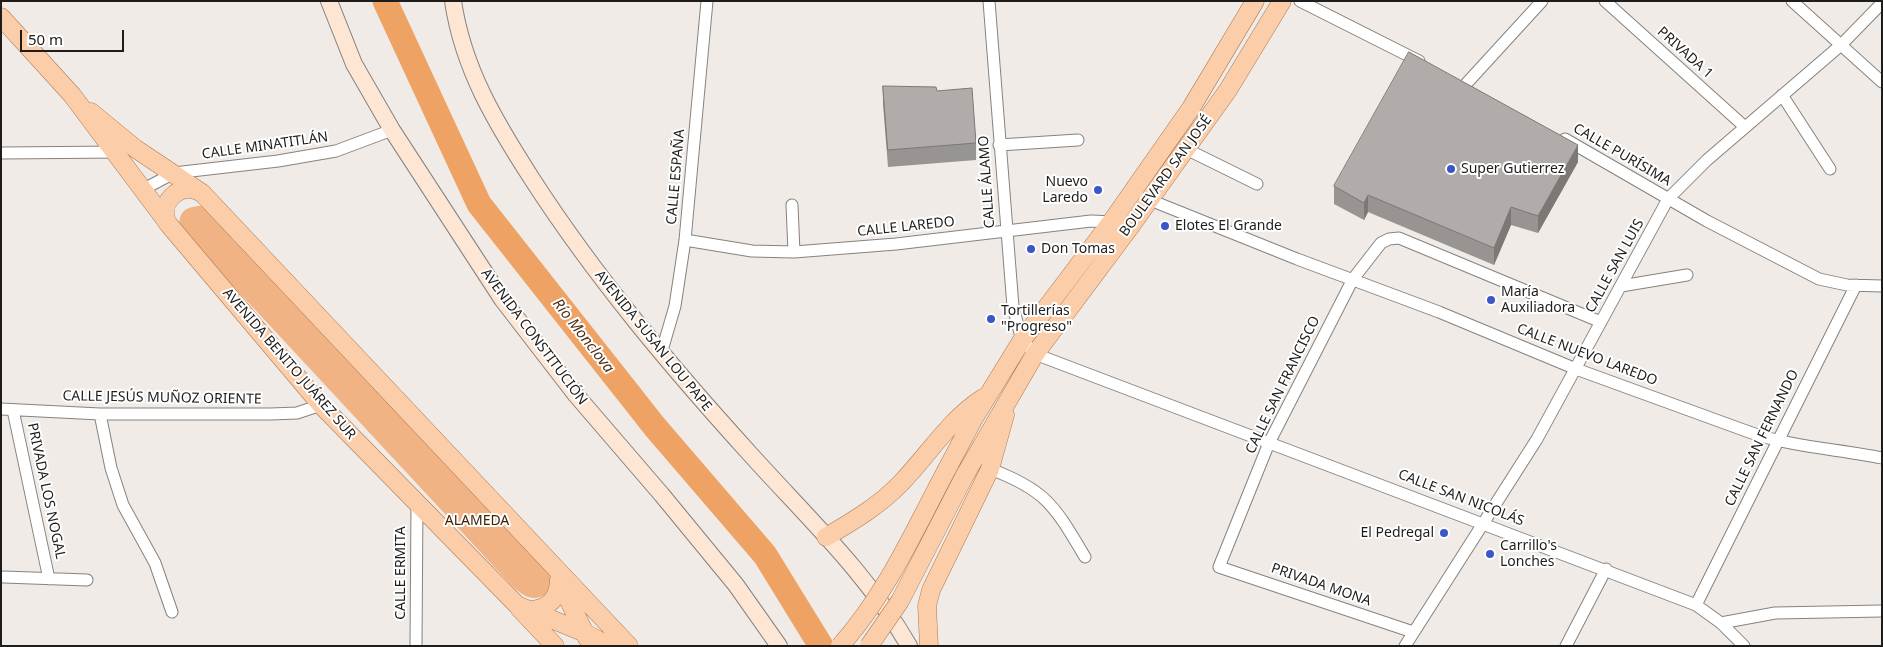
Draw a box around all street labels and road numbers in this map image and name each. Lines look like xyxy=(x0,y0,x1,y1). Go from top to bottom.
street label: PRIVADA 1 xyxy=(1654,24,1716,82)
street label: BOULEVARD SAN JOSÉ xyxy=(1116,112,1216,240)
street label: CALLE PURÍSIMA xyxy=(1570,120,1674,190)
street label: CALLE MINATITLÁN xyxy=(201,129,329,163)
street label: CALLE ESPAÑA xyxy=(663,129,689,225)
street label: CALLE ÁLAMO xyxy=(975,135,999,229)
street label: CALLE LAREDO xyxy=(856,214,956,240)
street label: CALLE SAN LUIS xyxy=(1582,216,1648,316)
street label: AVENIDA CONSTITUCIÓN xyxy=(477,266,591,408)
street label: AVENIDA SUSAN LOU PAPE xyxy=(591,267,715,415)
street label: AVENIDA BENITO JUÁREZ SUR xyxy=(219,285,359,443)
street label: CALLE SAN FRANCISCO xyxy=(1242,313,1324,457)
street label: CALLE NUEVO LAREDO xyxy=(1514,320,1660,390)
street label: CALLE SAN FERNANDO xyxy=(1722,367,1802,509)
street label: CALLE JESÚS MUÑOZ ORIENTE xyxy=(62,388,262,408)
street label: PRIVADA LOS NOGAL xyxy=(23,421,69,561)
street label: CALLE SAN NICOLÁS xyxy=(1396,466,1526,530)
street label: CALLE ERMITA xyxy=(393,526,409,620)
street label: PRIVADA MONA xyxy=(1269,560,1373,610)

